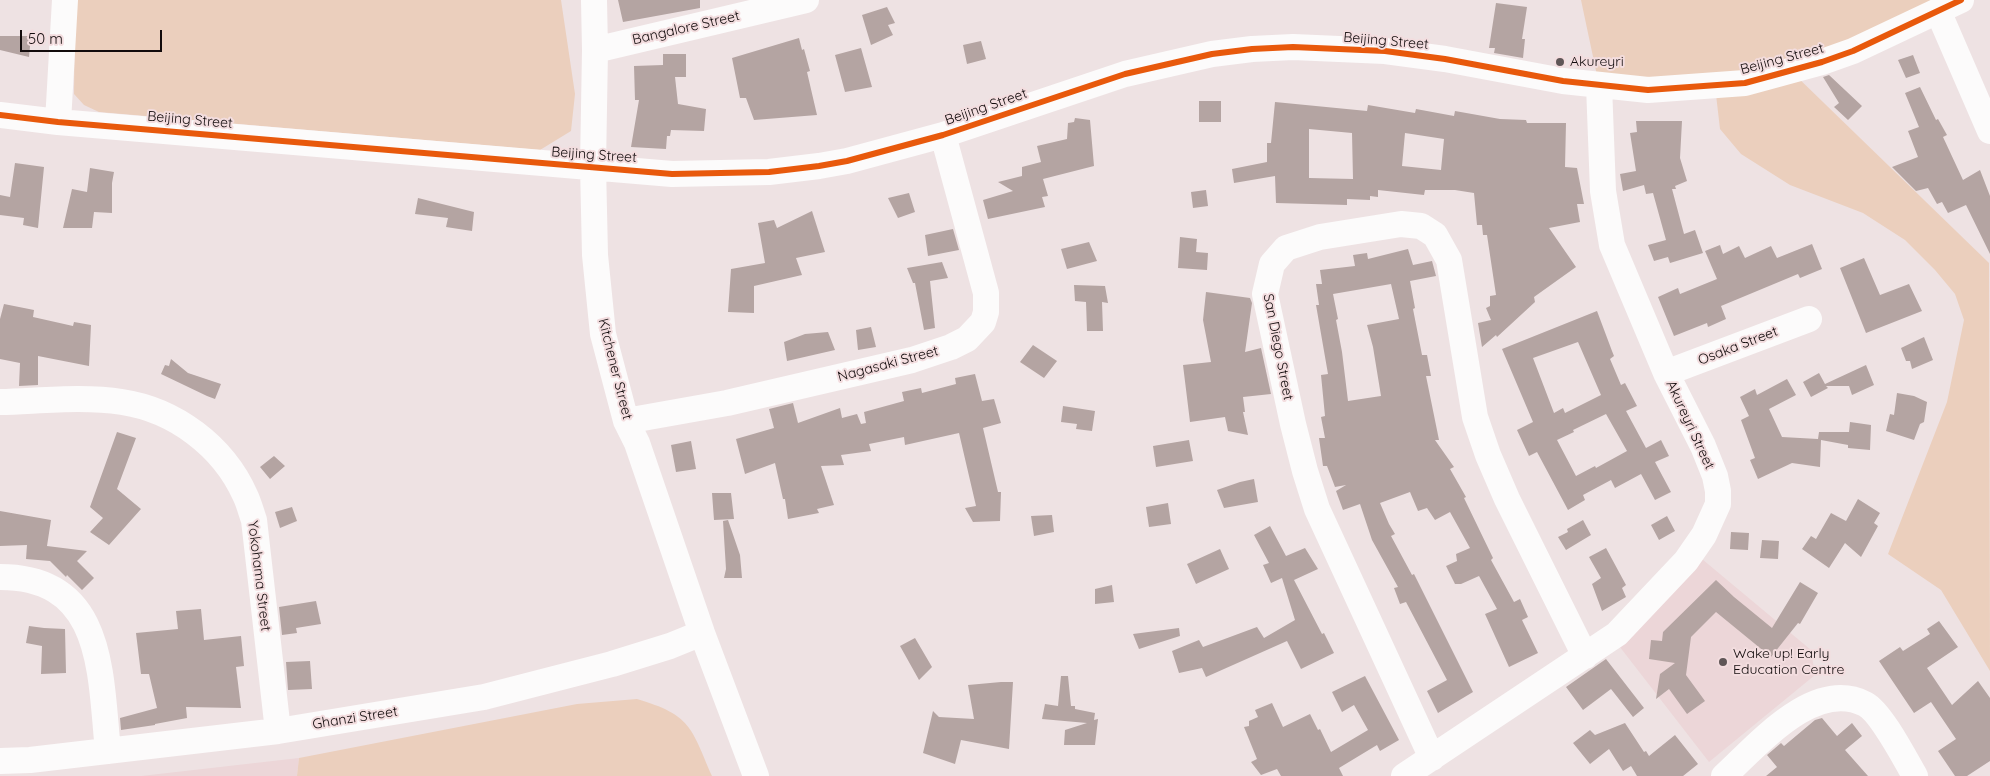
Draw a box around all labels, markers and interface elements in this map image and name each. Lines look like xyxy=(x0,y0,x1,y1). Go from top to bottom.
street label: Bangalore Street xyxy=(631,8,741,48)
scale bar xyxy=(22,20,165,52)
text: 50 m xyxy=(28,29,63,48)
street label: Beijing Street xyxy=(1343,29,1429,53)
street label: Beijing Street xyxy=(1738,40,1826,78)
place label: Akureyri xyxy=(1570,54,1624,70)
marker: Akureyri xyxy=(1554,56,1566,68)
street label: Beijing Street xyxy=(943,85,1029,129)
street label: Beijing Street xyxy=(147,108,233,132)
street label: Beijing Street xyxy=(551,144,637,166)
street label: San Diego Street xyxy=(1259,292,1297,402)
street label: Kitchener Street xyxy=(594,317,636,421)
street label: Osaka Street xyxy=(1696,323,1780,369)
street label: Nagasaki Street xyxy=(836,342,940,386)
street label: Akureyri Street xyxy=(1662,378,1718,472)
street label: Yokohama Street xyxy=(244,520,274,632)
place label: Wake up! Early Education Centre xyxy=(1733,646,1844,679)
marker: Wake up! Early Education Centre xyxy=(1717,656,1729,668)
street label: Ghanzi Street xyxy=(311,703,399,733)

